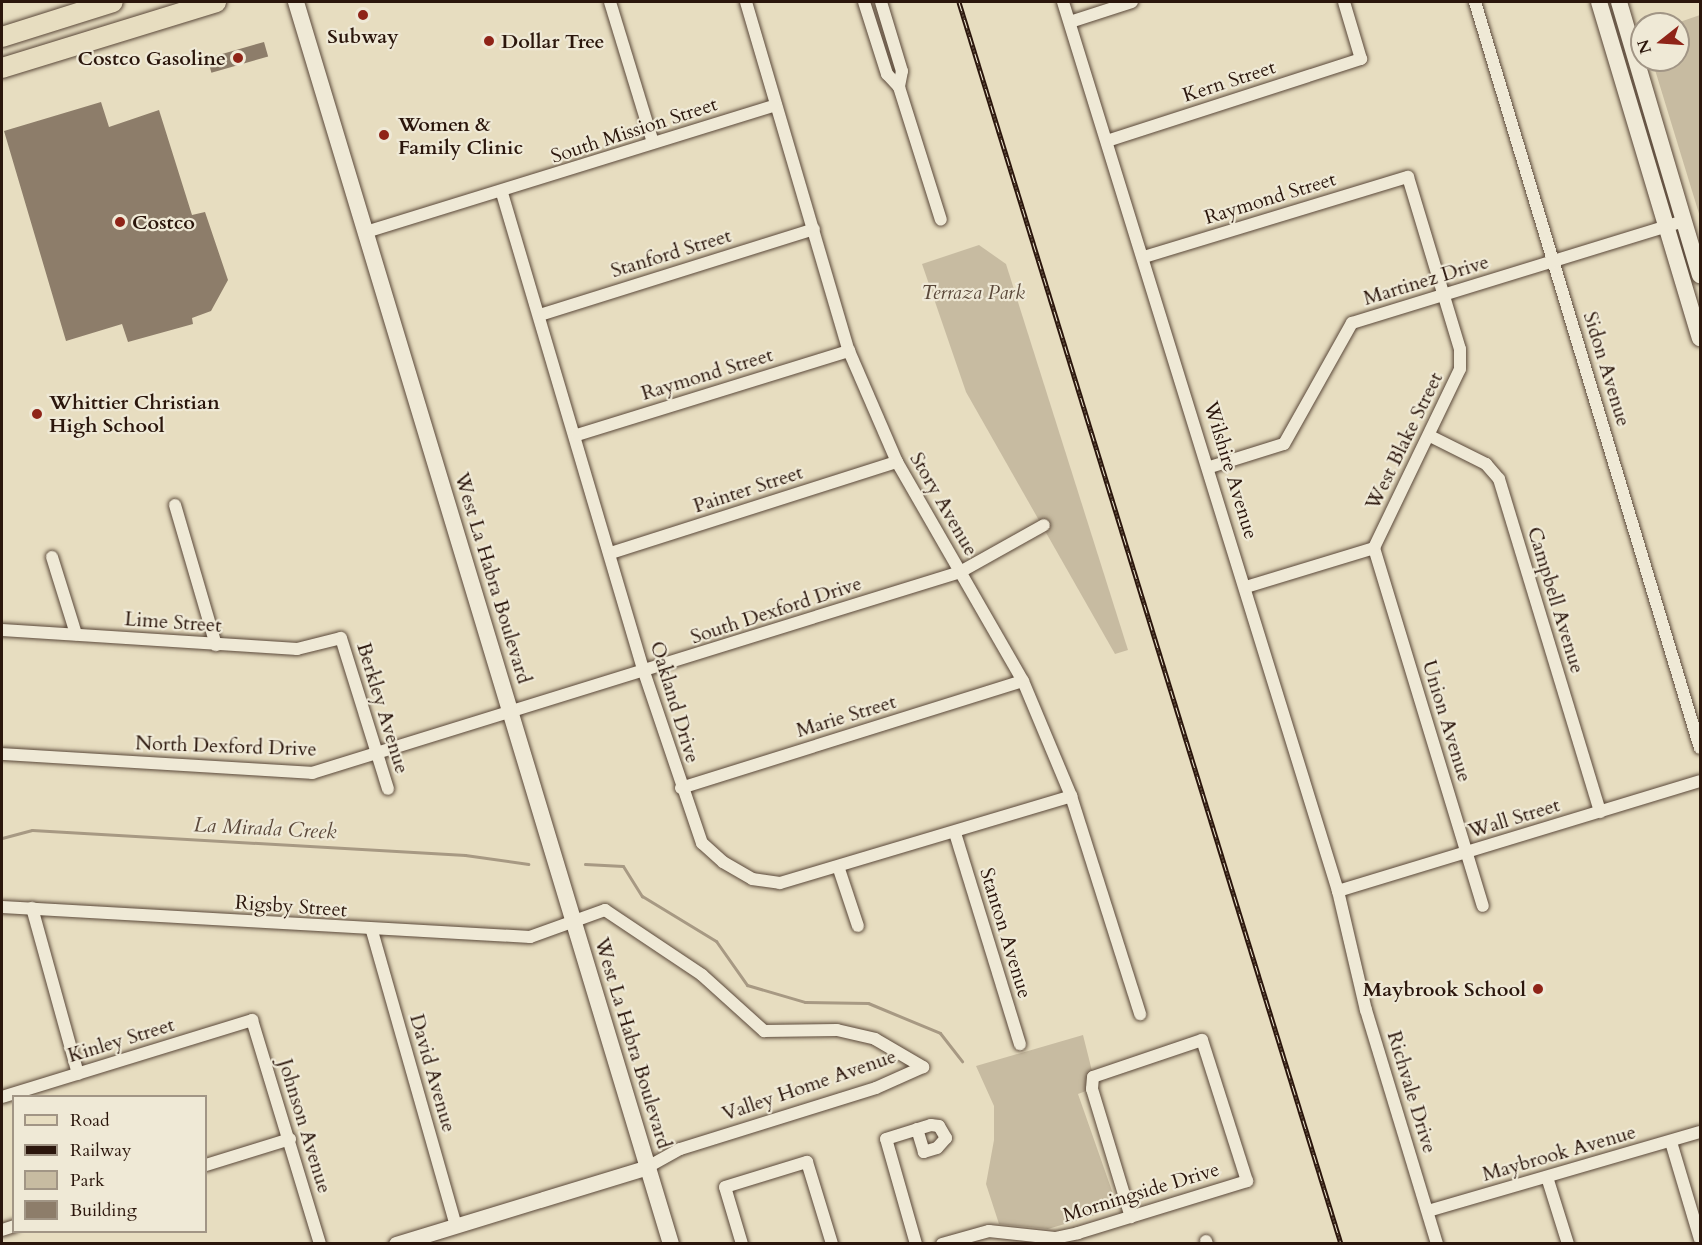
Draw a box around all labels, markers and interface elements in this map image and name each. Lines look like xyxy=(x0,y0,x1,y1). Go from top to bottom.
marker: Subway xyxy=(356,8,370,22)
north arrow xyxy=(1630,12,1690,72)
place label: Subway xyxy=(327,24,399,48)
place label: Dollar Tree xyxy=(501,29,604,53)
marker: Dollar Tree xyxy=(482,34,496,48)
text: N xyxy=(1632,37,1657,57)
place label: Costco Gasoline xyxy=(77,46,226,70)
marker: Costco Gasoline xyxy=(231,51,245,65)
street label: Kern Street xyxy=(1180,55,1278,107)
street label: South Mission Street xyxy=(548,92,720,168)
place label: Women & Family Clinic xyxy=(398,112,523,159)
marker: Women & Family Clinic xyxy=(375,126,393,144)
street label: Raymond Street xyxy=(1201,167,1339,229)
place label: Costco xyxy=(132,210,195,234)
marker: Costco xyxy=(113,215,127,229)
street label: Stanford Street xyxy=(608,223,734,283)
street label: Martinez Drive xyxy=(1360,250,1492,310)
park label: Terraza Park xyxy=(921,280,1025,304)
street label: Sidon Avenue xyxy=(1578,309,1636,429)
street label: Raymond Street xyxy=(638,343,776,405)
street label: West Blake Street xyxy=(1360,368,1448,514)
place label: Whittier Christian High School xyxy=(49,390,220,437)
street label: Wilshire Avenue xyxy=(1199,398,1263,542)
marker: Whittier Christian High School xyxy=(30,407,44,421)
street label: Story Avenue xyxy=(905,448,983,560)
street label: Painter Street xyxy=(690,460,806,518)
street label: West La Habra Boulevard xyxy=(449,470,537,686)
street label: Campbell Avenue xyxy=(1522,524,1590,676)
street label: South Dexford Drive xyxy=(687,571,865,649)
street label: Lime Street xyxy=(124,607,222,637)
street label: Oakland Drive xyxy=(645,638,705,766)
street label: Berkley Avenue xyxy=(352,640,414,776)
street label: Union Avenue xyxy=(1417,657,1477,785)
street label: Marie Street xyxy=(793,689,899,743)
street label: North Dexford Drive xyxy=(135,731,317,761)
street label: Wall Street xyxy=(1465,793,1563,843)
water label: La Mirada Creek xyxy=(193,813,337,845)
street label: Stanton Avenue xyxy=(975,865,1037,1001)
street label: Rigsby Street xyxy=(234,890,348,922)
street label: West La Habra Boulevard xyxy=(589,935,677,1151)
place label: Maybrook School xyxy=(1363,977,1526,1001)
marker: Maybrook School xyxy=(1531,982,1545,996)
street label: David Avenue xyxy=(405,1011,461,1135)
street label: Kinley Street xyxy=(65,1012,177,1068)
street label: Richvale Drive xyxy=(1382,1028,1442,1156)
street label: Valley Home Avenue xyxy=(719,1044,899,1126)
street label: Johnson Avenue xyxy=(273,1056,337,1196)
legend xyxy=(12,1095,207,1233)
text: Road xyxy=(70,1108,110,1133)
street label: Maybrook Avenue xyxy=(1479,1120,1639,1186)
text: Railway xyxy=(70,1138,132,1163)
street label: Morningside Drive xyxy=(1060,1157,1222,1227)
text: Park xyxy=(70,1168,105,1193)
text: Building xyxy=(70,1198,137,1223)

